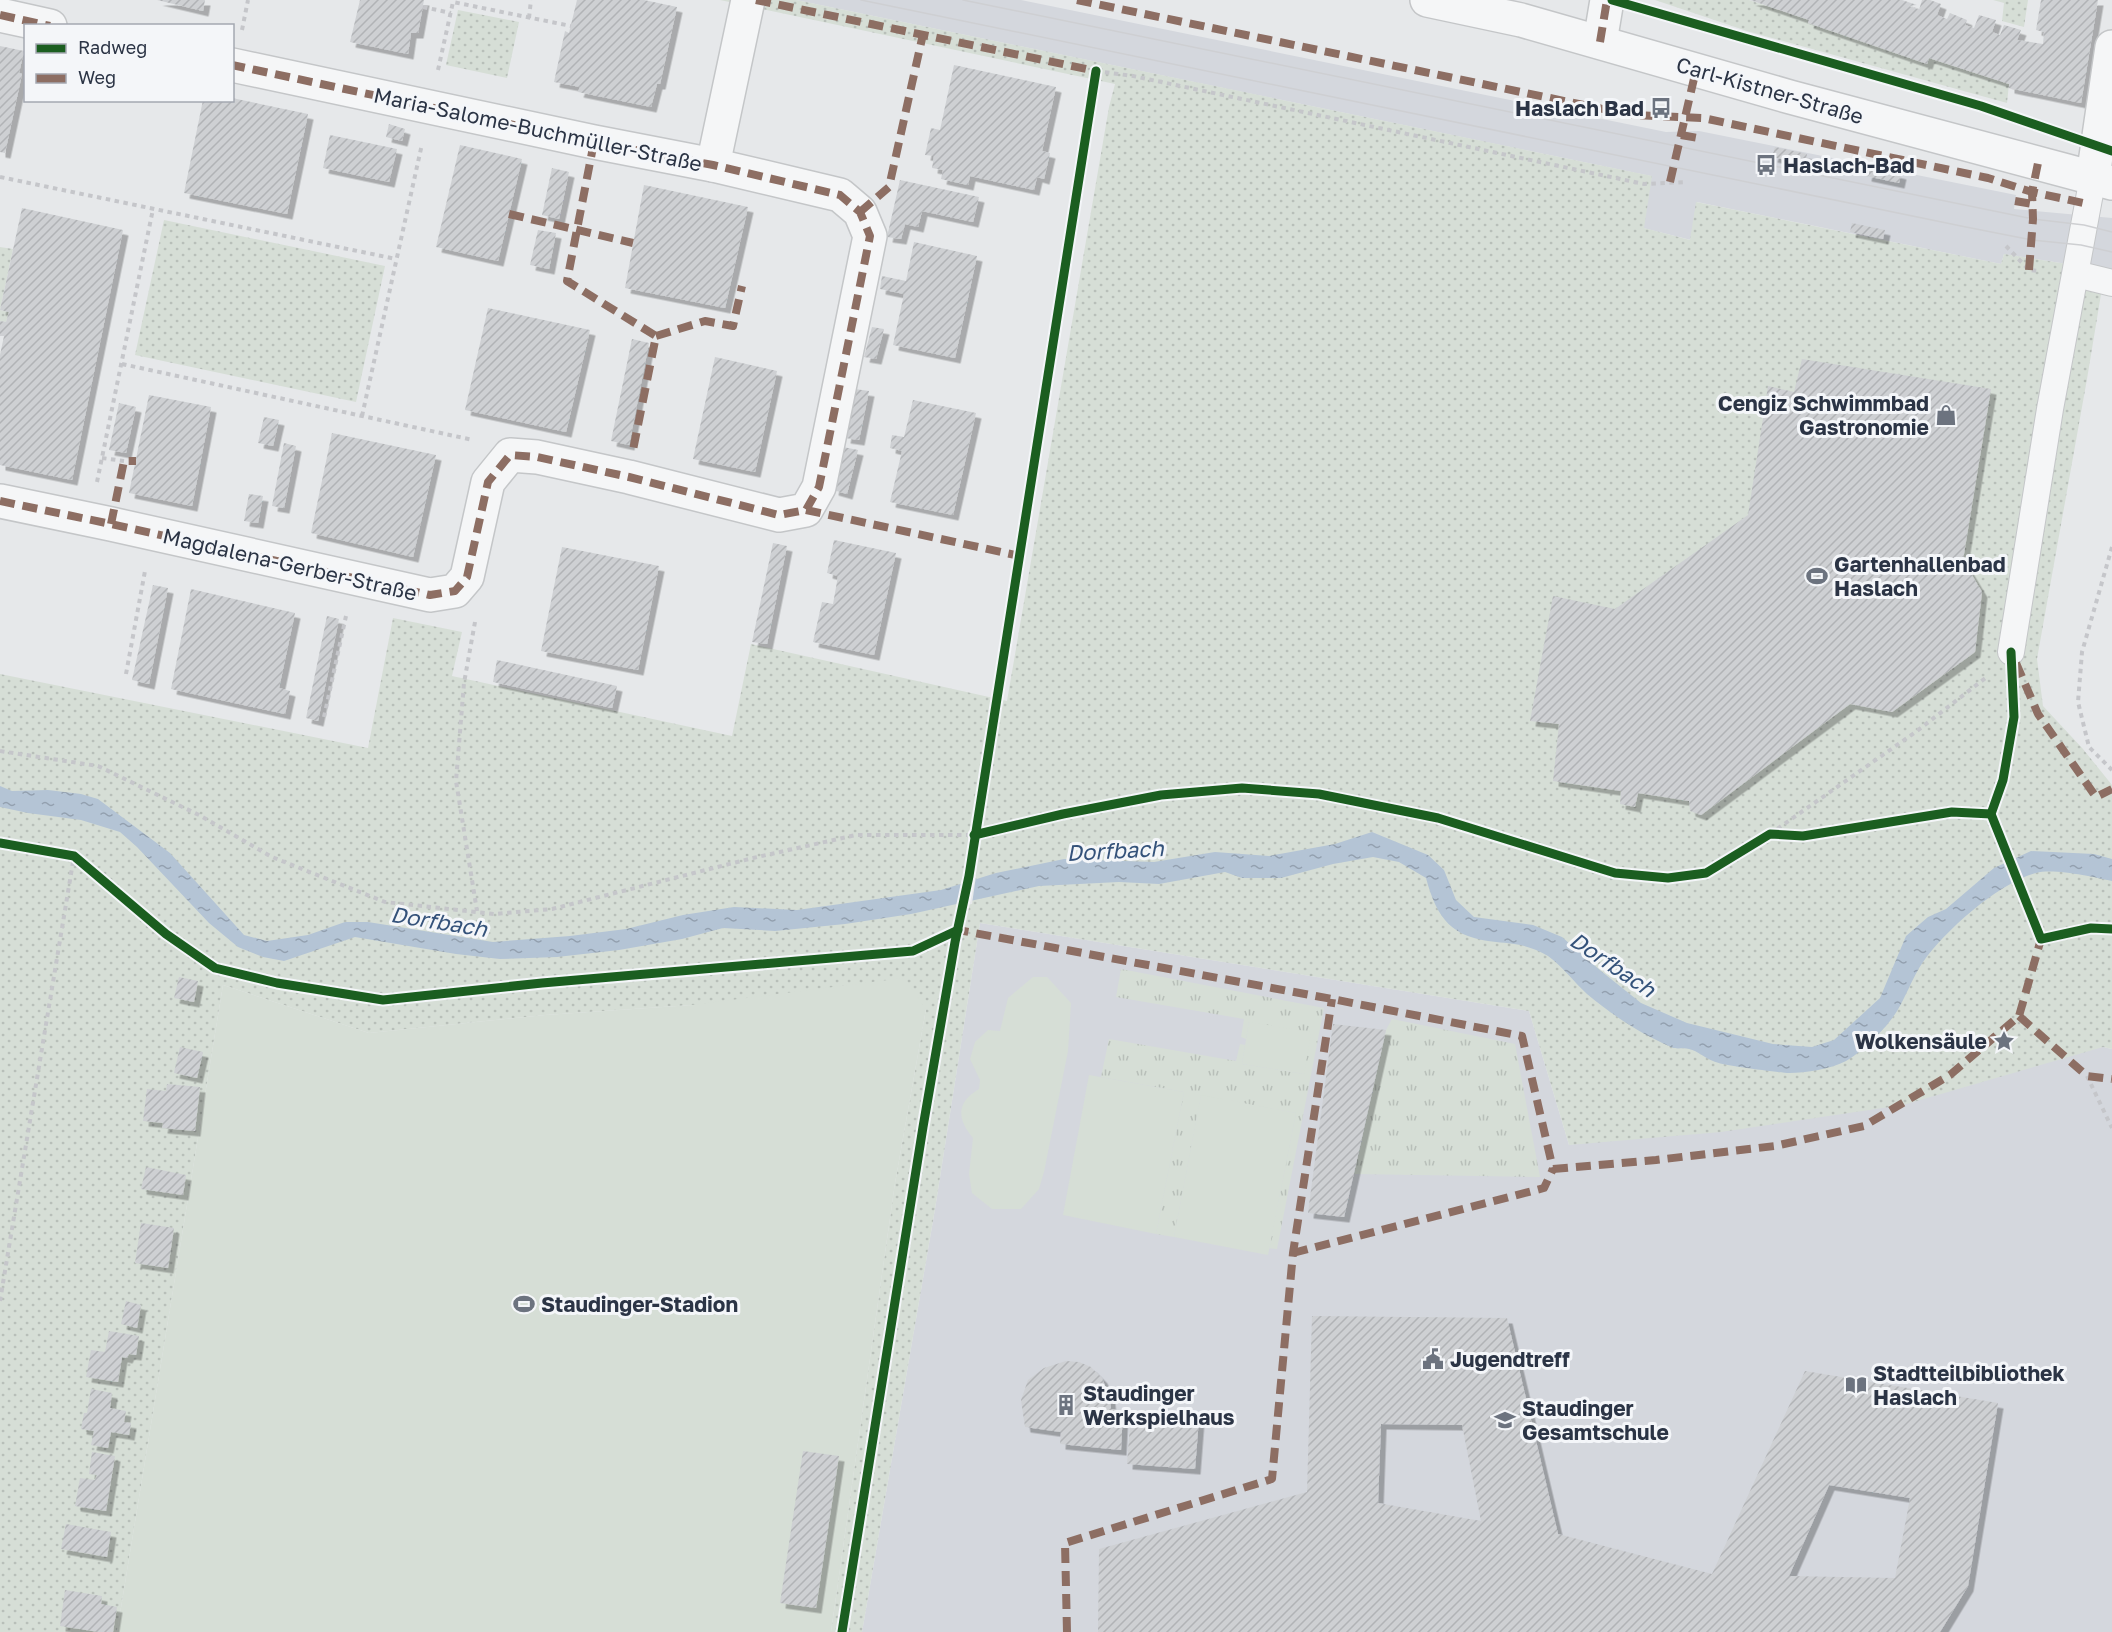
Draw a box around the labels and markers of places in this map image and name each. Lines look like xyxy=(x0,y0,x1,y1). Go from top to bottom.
place label: Haslach Bad xyxy=(1515,95,1644,121)
bus stop icon: Haslach Bad xyxy=(1649,96,1673,120)
place label: Haslach-Bad xyxy=(1783,152,1915,178)
bus stop icon: Haslach-Bad xyxy=(1754,153,1778,177)
place label: Cengiz Schwimmbad Gastronomie xyxy=(1718,390,1929,440)
shop icon: Cengiz Schwimmbad Gastronomie xyxy=(1934,403,1958,427)
place label: Gartenhallenbad Haslach xyxy=(1834,551,2006,601)
sports icon: Gartenhallenbad Haslach xyxy=(1805,564,1829,588)
place label: Wolkensäule xyxy=(1855,1028,1987,1054)
place icon: Wolkensäule xyxy=(1992,1029,2016,1053)
place label: Staudinger-Stadion xyxy=(541,1291,738,1317)
sports icon: Staudinger-Stadion xyxy=(512,1292,536,1316)
place label: Jugendtreff xyxy=(1450,1346,1570,1372)
public building icon: Jugendtreff xyxy=(1421,1347,1445,1371)
place label: Stadtteilbibliothek Haslach xyxy=(1873,1360,2065,1410)
library icon: Stadtteilbibliothek Haslach xyxy=(1844,1373,1868,1397)
place label: Staudinger Werkspielhaus xyxy=(1083,1380,1235,1430)
building icon: Staudinger Werkspielhaus xyxy=(1054,1393,1078,1417)
place label: Staudinger Gesamtschule xyxy=(1522,1395,1669,1445)
school or university icon: Staudinger Gesamtschule xyxy=(1493,1408,1517,1432)

